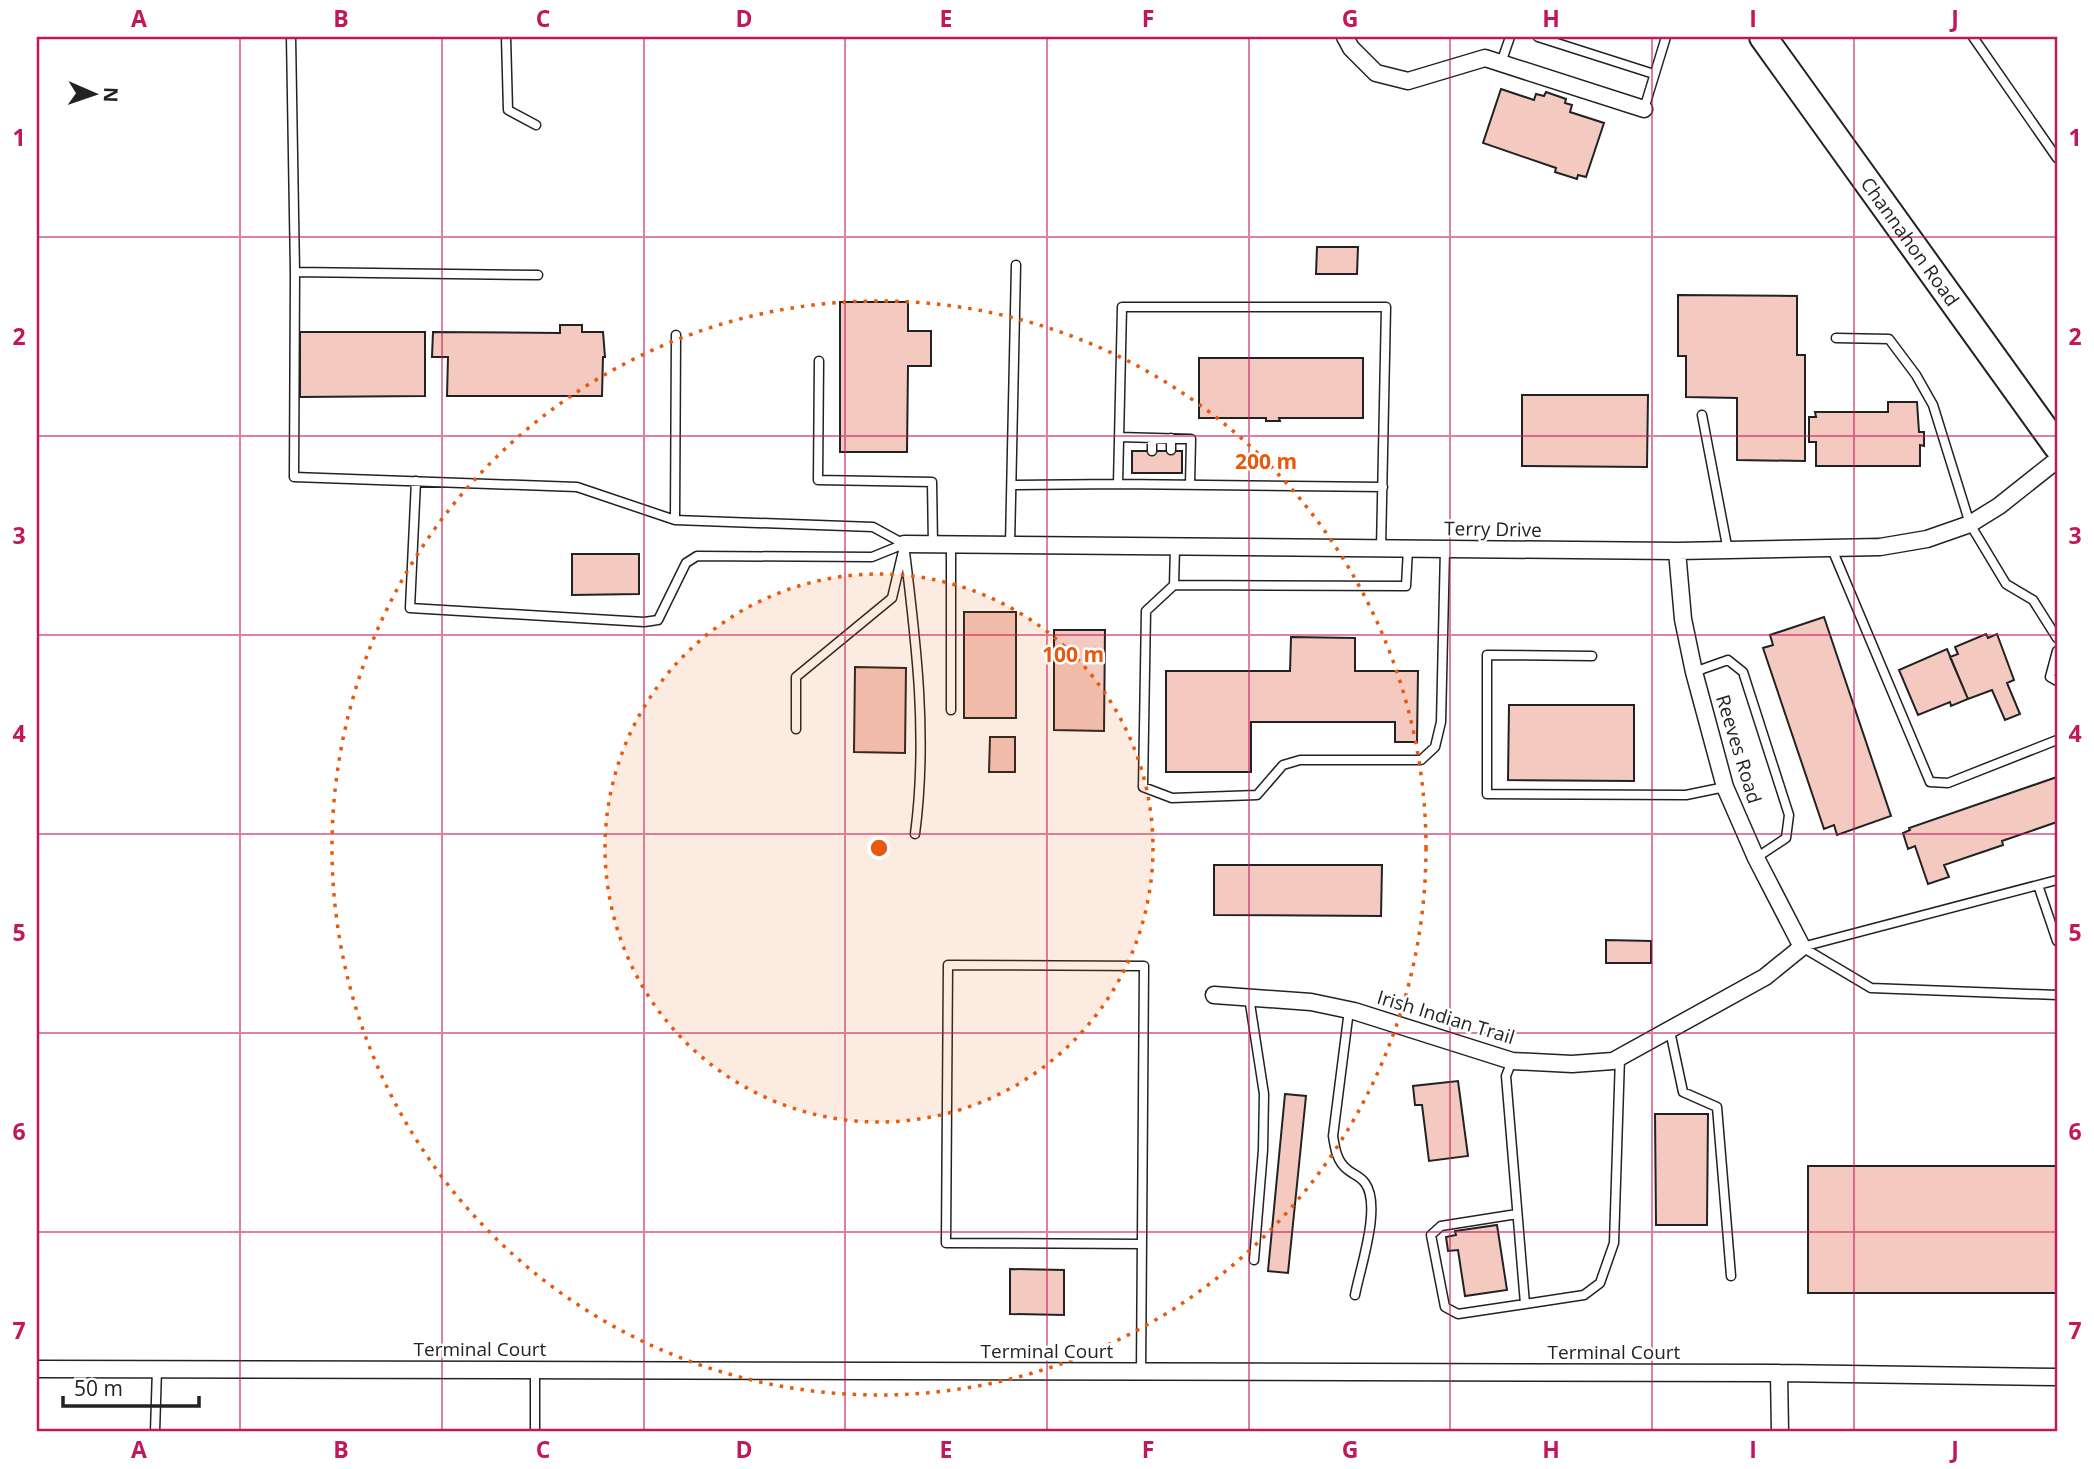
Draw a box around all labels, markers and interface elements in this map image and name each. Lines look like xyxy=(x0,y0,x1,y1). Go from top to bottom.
text: A xyxy=(131,2,147,34)
text: B xyxy=(333,2,349,34)
text: C xyxy=(536,2,550,34)
text: D xyxy=(735,2,753,34)
text: E xyxy=(940,2,952,34)
text: F xyxy=(1142,2,1154,34)
text: G xyxy=(1342,2,1358,34)
text: H xyxy=(1542,2,1560,34)
text: I xyxy=(1749,2,1757,34)
text: J xyxy=(1949,2,1959,34)
north arrow xyxy=(60,60,130,130)
text: N xyxy=(98,86,124,103)
text: 1 xyxy=(12,121,26,153)
text: 1 xyxy=(2068,121,2082,153)
street label: Channahon Road xyxy=(1855,172,1965,311)
text: 2 xyxy=(12,320,26,352)
text: 2 xyxy=(2068,320,2082,352)
text: 200 m xyxy=(1235,447,1297,475)
street label: Terry Drive xyxy=(1444,515,1542,543)
text: 3 xyxy=(12,519,26,551)
text: 3 xyxy=(2068,519,2082,551)
text: 100 m xyxy=(1042,640,1104,668)
street label: Reeves Road xyxy=(1710,691,1768,807)
text: 4 xyxy=(12,717,26,749)
text: 4 xyxy=(2068,717,2082,749)
centre of rings xyxy=(867,836,891,860)
text: 5 xyxy=(12,916,26,948)
text: 5 xyxy=(2068,916,2082,948)
street label: Irish Indian Trail xyxy=(1374,984,1518,1050)
text: 6 xyxy=(12,1115,26,1147)
text: 6 xyxy=(2068,1115,2082,1147)
text: 7 xyxy=(12,1314,26,1346)
text: 7 xyxy=(2068,1314,2082,1346)
street label: Terminal Court xyxy=(414,1336,547,1362)
street label: Terminal Court xyxy=(981,1338,1114,1364)
street label: Terminal Court xyxy=(1548,1339,1681,1365)
scale bar xyxy=(63,1364,200,1408)
text: 50 m xyxy=(74,1374,123,1402)
text: A xyxy=(131,1433,147,1465)
text: B xyxy=(333,1433,349,1465)
text: C xyxy=(536,1433,550,1465)
text: D xyxy=(735,1433,753,1465)
text: E xyxy=(940,1433,952,1465)
text: F xyxy=(1142,1433,1154,1465)
text: G xyxy=(1342,1433,1358,1465)
text: H xyxy=(1542,1433,1560,1465)
text: I xyxy=(1749,1433,1757,1465)
text: J xyxy=(1949,1433,1959,1465)

